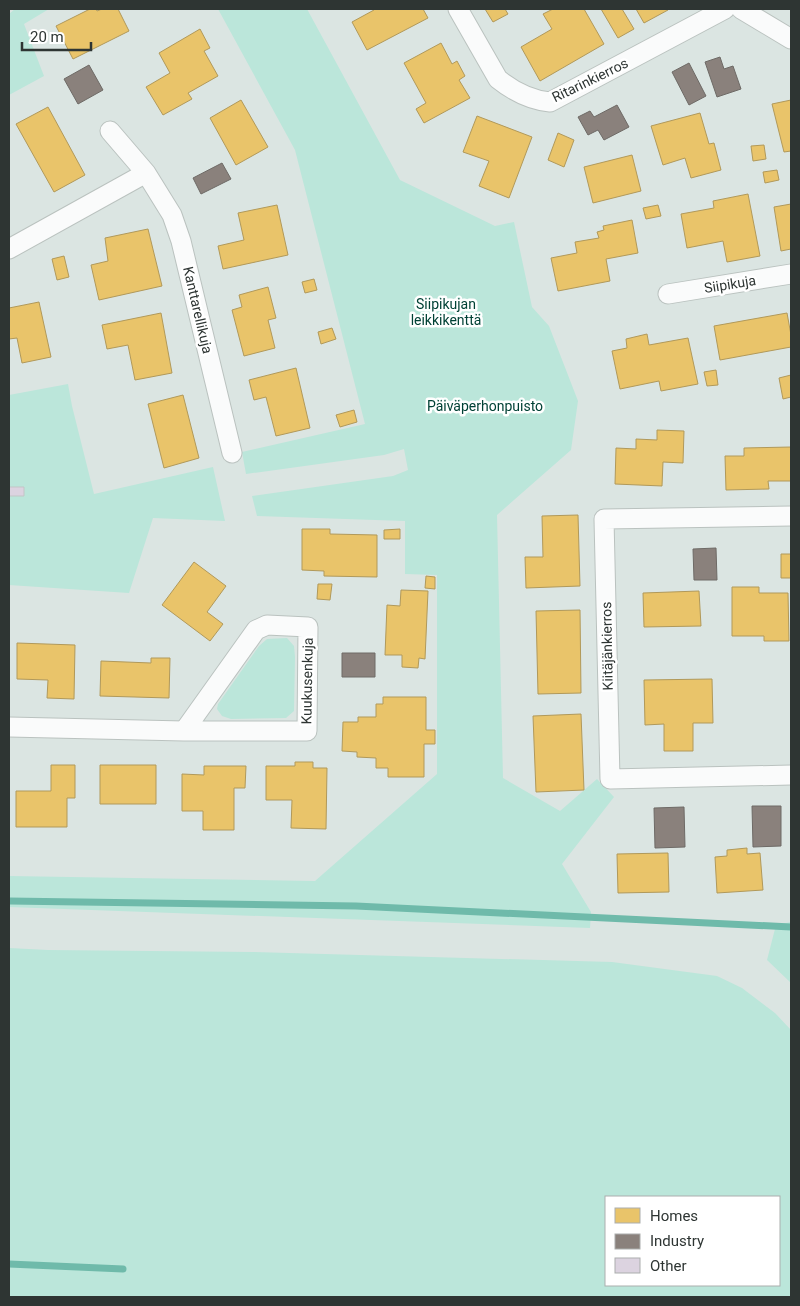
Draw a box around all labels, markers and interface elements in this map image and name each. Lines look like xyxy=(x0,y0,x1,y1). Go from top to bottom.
scale bar xyxy=(22,20,91,52)
text: 20 m xyxy=(30,28,64,46)
street label: Ritarinkierros xyxy=(549,55,631,105)
street label: Kanttarellikuja xyxy=(180,265,216,355)
street label: Siipikuja xyxy=(703,272,757,296)
park label: Siipikujan leikkikenttä xyxy=(411,296,481,328)
park label: Päiväperhonpuisto xyxy=(427,398,543,414)
street label: Kiitäjänkierros xyxy=(598,601,616,691)
street label: Kuukusenkuja xyxy=(298,637,316,725)
legend xyxy=(605,1196,780,1286)
text: Homes xyxy=(650,1207,698,1225)
text: Industry xyxy=(650,1232,704,1250)
text: Other xyxy=(650,1257,687,1275)

